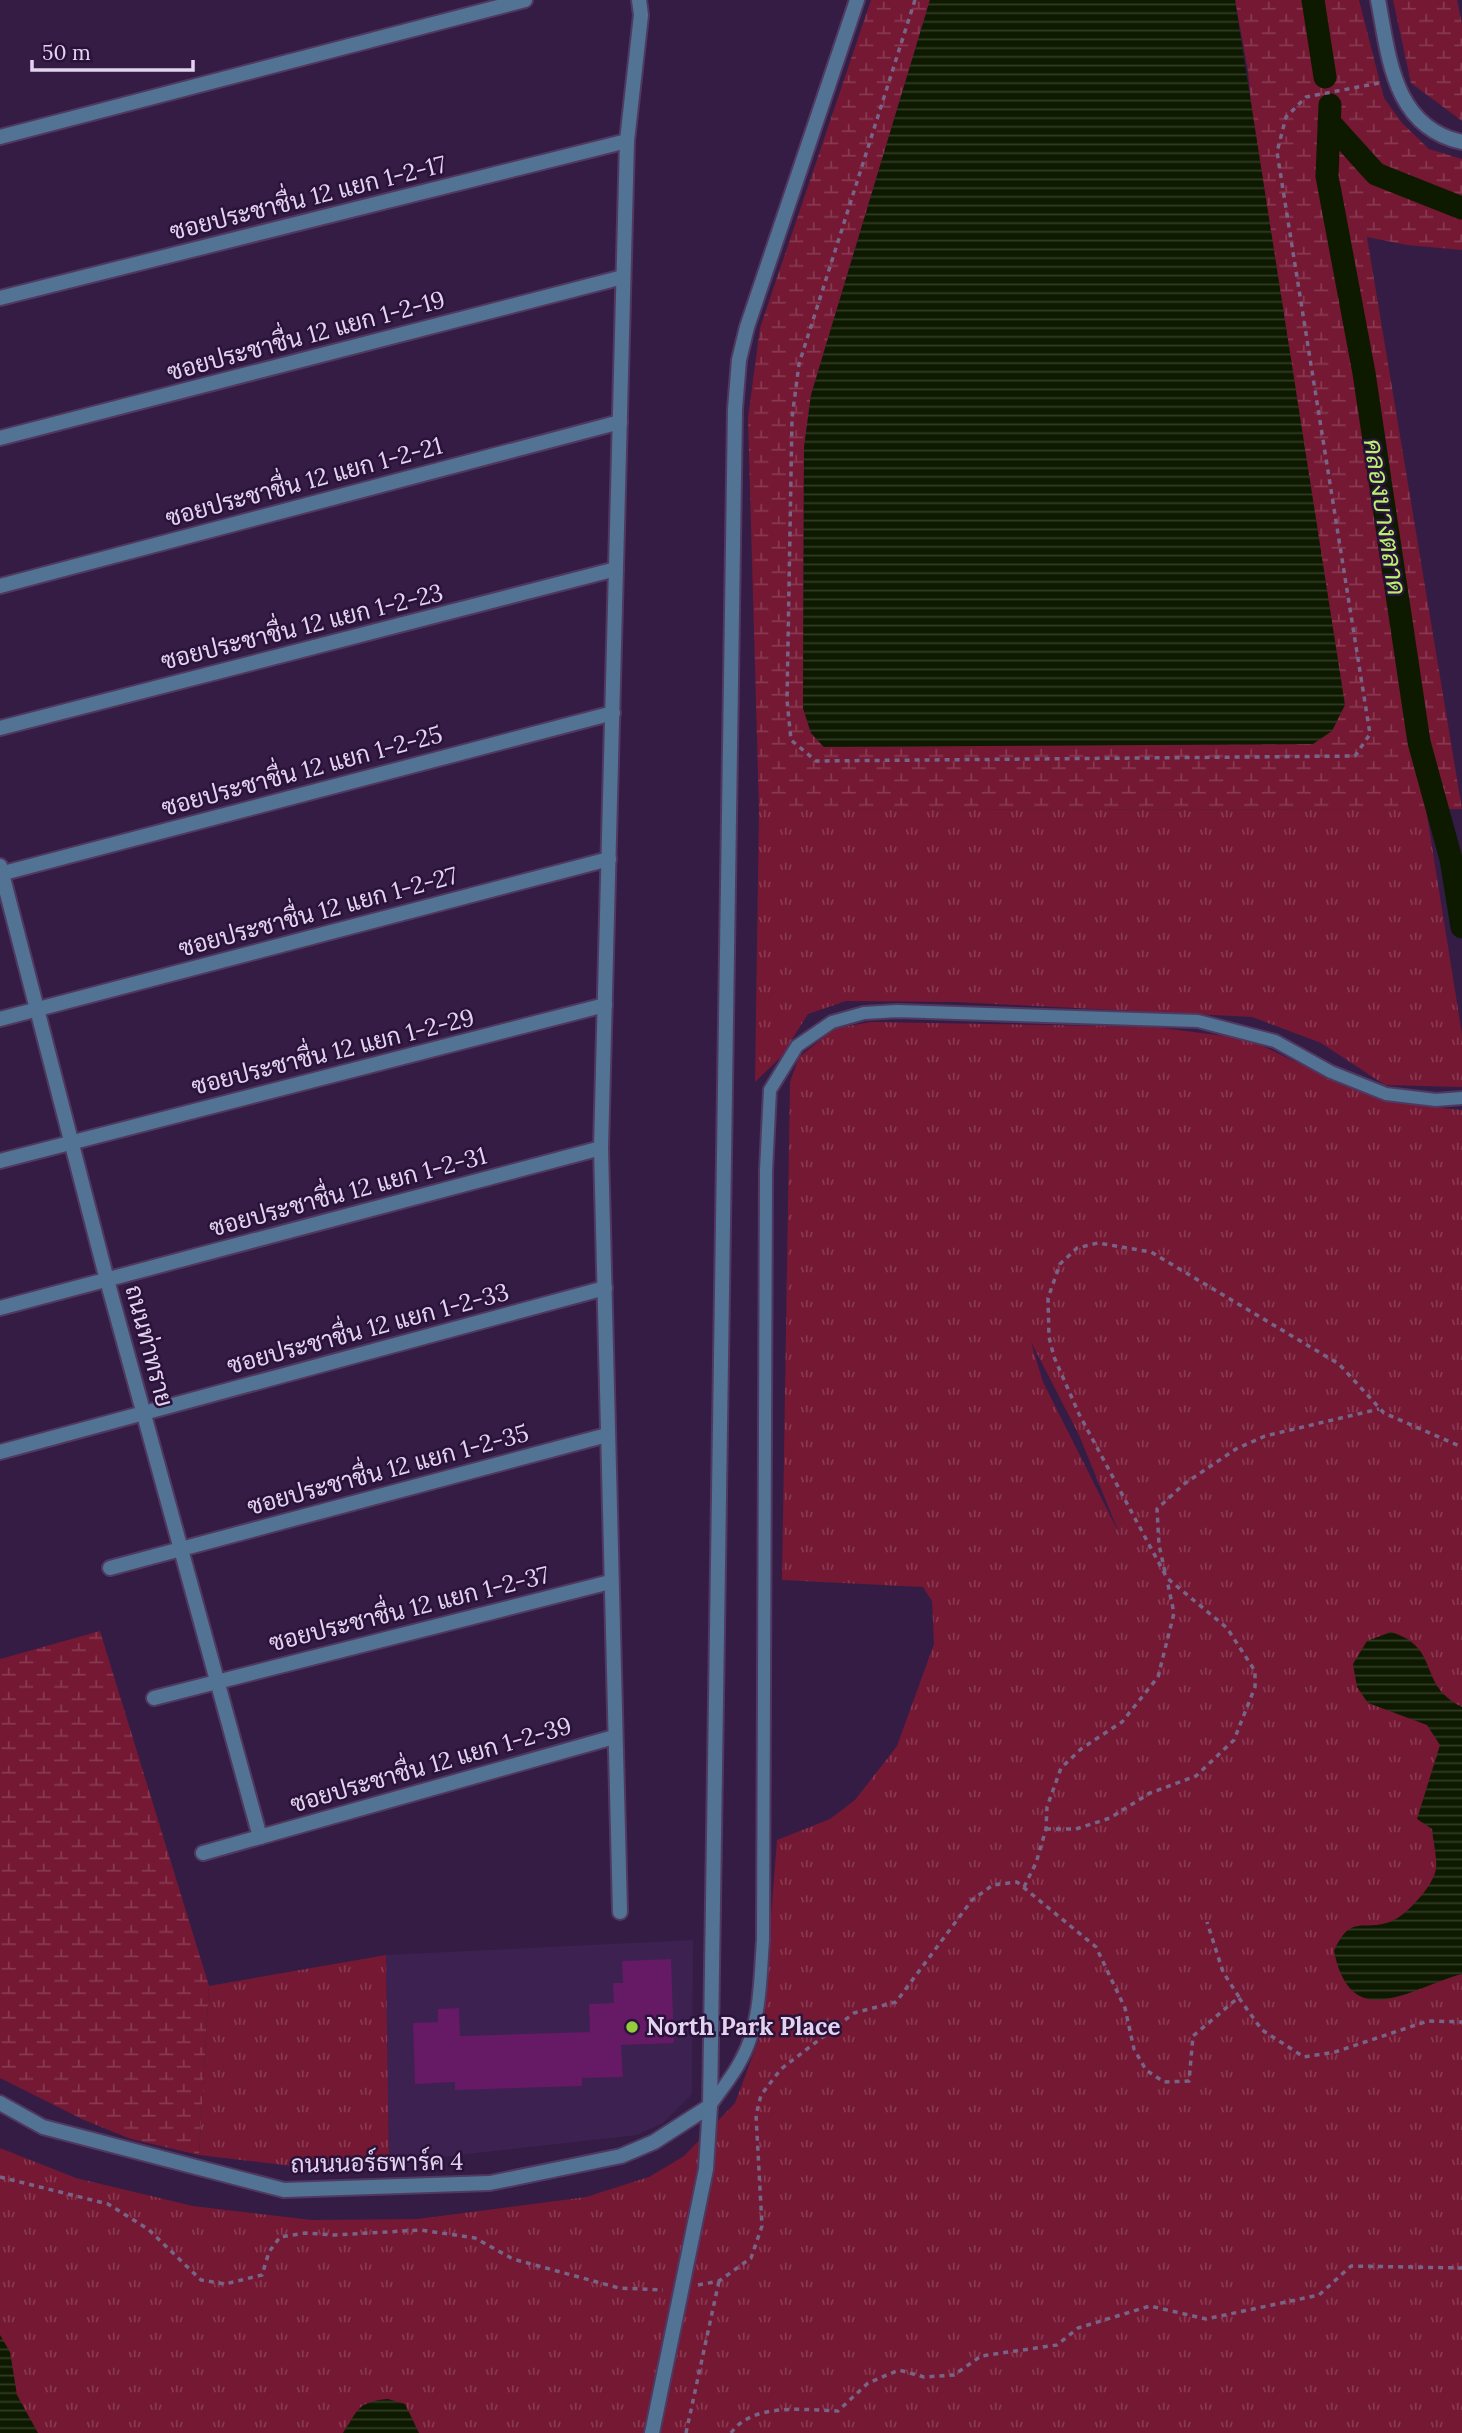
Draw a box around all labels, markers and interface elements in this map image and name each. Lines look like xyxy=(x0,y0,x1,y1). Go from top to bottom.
scale bar xyxy=(32,28,192,72)
text: 50 m xyxy=(42,39,91,66)
street label: ซอยประชาชื่น 12 แยก 1-2-17 xyxy=(165,143,449,247)
street label: ซอยประชาชื่น 12 แยก 1-2-19 xyxy=(162,279,448,388)
street label: ซอยประชาชื่น 12 แยก 1-2-21 xyxy=(161,425,446,533)
water label: คลองบางตลาด xyxy=(1357,436,1414,597)
street label: ซอยประชาชื่น 12 แยก 1-2-23 xyxy=(156,572,446,677)
street label: ซอยประชาชื่น 12 แยก 1-2-25 xyxy=(157,713,446,823)
street label: ซอยประชาชื่น 12 แยก 1-2-27 xyxy=(174,855,461,964)
street label: ซอยประชาชื่น 12 แยก 1-2-29 xyxy=(187,996,478,1102)
street label: ซอยประชาชื่น 12 แยก 1-2-31 xyxy=(204,1135,490,1243)
street label: ซอยประชาชื่น 12 แยก 1-2-33 xyxy=(222,1271,512,1381)
street label: ถนนท่าทราย xyxy=(118,1282,181,1410)
street label: ซอยประชาชื่น 12 แยก 1-2-35 xyxy=(242,1412,532,1522)
street label: ซอยประชาชื่น 12 แยก 1-2-37 xyxy=(264,1554,552,1658)
street label: ซอยประชาชื่น 12 แยก 1-2-39 xyxy=(285,1705,575,1820)
place label: North Park Place xyxy=(646,2011,840,2042)
marker: North Park Place xyxy=(624,2019,640,2035)
street label: ถนนนอร์ธพาร์ค 4 xyxy=(290,2145,464,2180)

